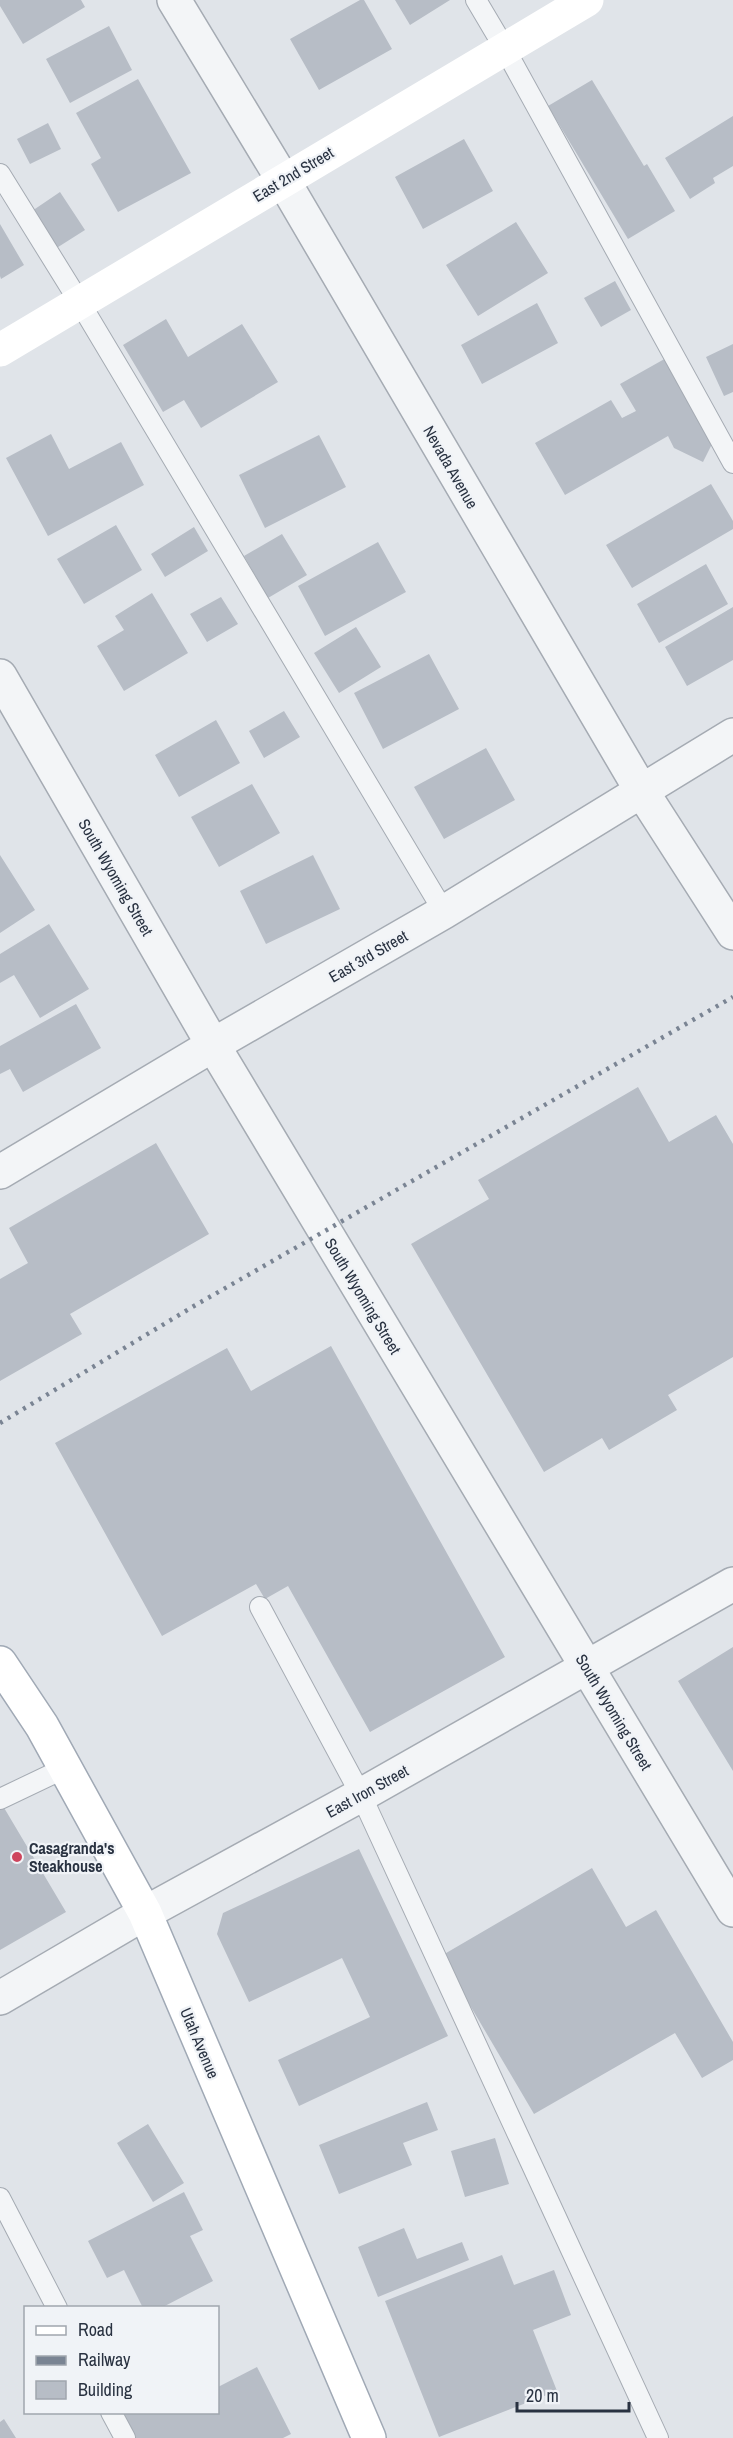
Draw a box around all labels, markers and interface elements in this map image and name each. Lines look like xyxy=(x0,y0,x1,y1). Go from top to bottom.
street label: East 2nd Street xyxy=(249,141,338,207)
street label: Nevada Avenue xyxy=(418,421,484,513)
street label: South Wyoming Street xyxy=(74,814,159,940)
street label: East 3rd Street xyxy=(325,924,412,987)
street label: South Wyoming Street xyxy=(320,1234,407,1358)
street label: South Wyoming Street xyxy=(571,1650,658,1774)
street label: East Iron Street xyxy=(322,1759,413,1823)
place label: Casagranda's Steakhouse xyxy=(29,1837,115,1877)
marker: Casagranda's Steakhouse xyxy=(10,1850,24,1864)
street label: Utah Avenue xyxy=(175,2004,225,2082)
legend xyxy=(24,2306,219,2414)
text: Road xyxy=(78,2317,113,2342)
text: Railway xyxy=(78,2347,131,2372)
scale bar xyxy=(517,2375,630,2413)
text: Building xyxy=(78,2377,133,2402)
text: 20 m xyxy=(526,2383,559,2408)

